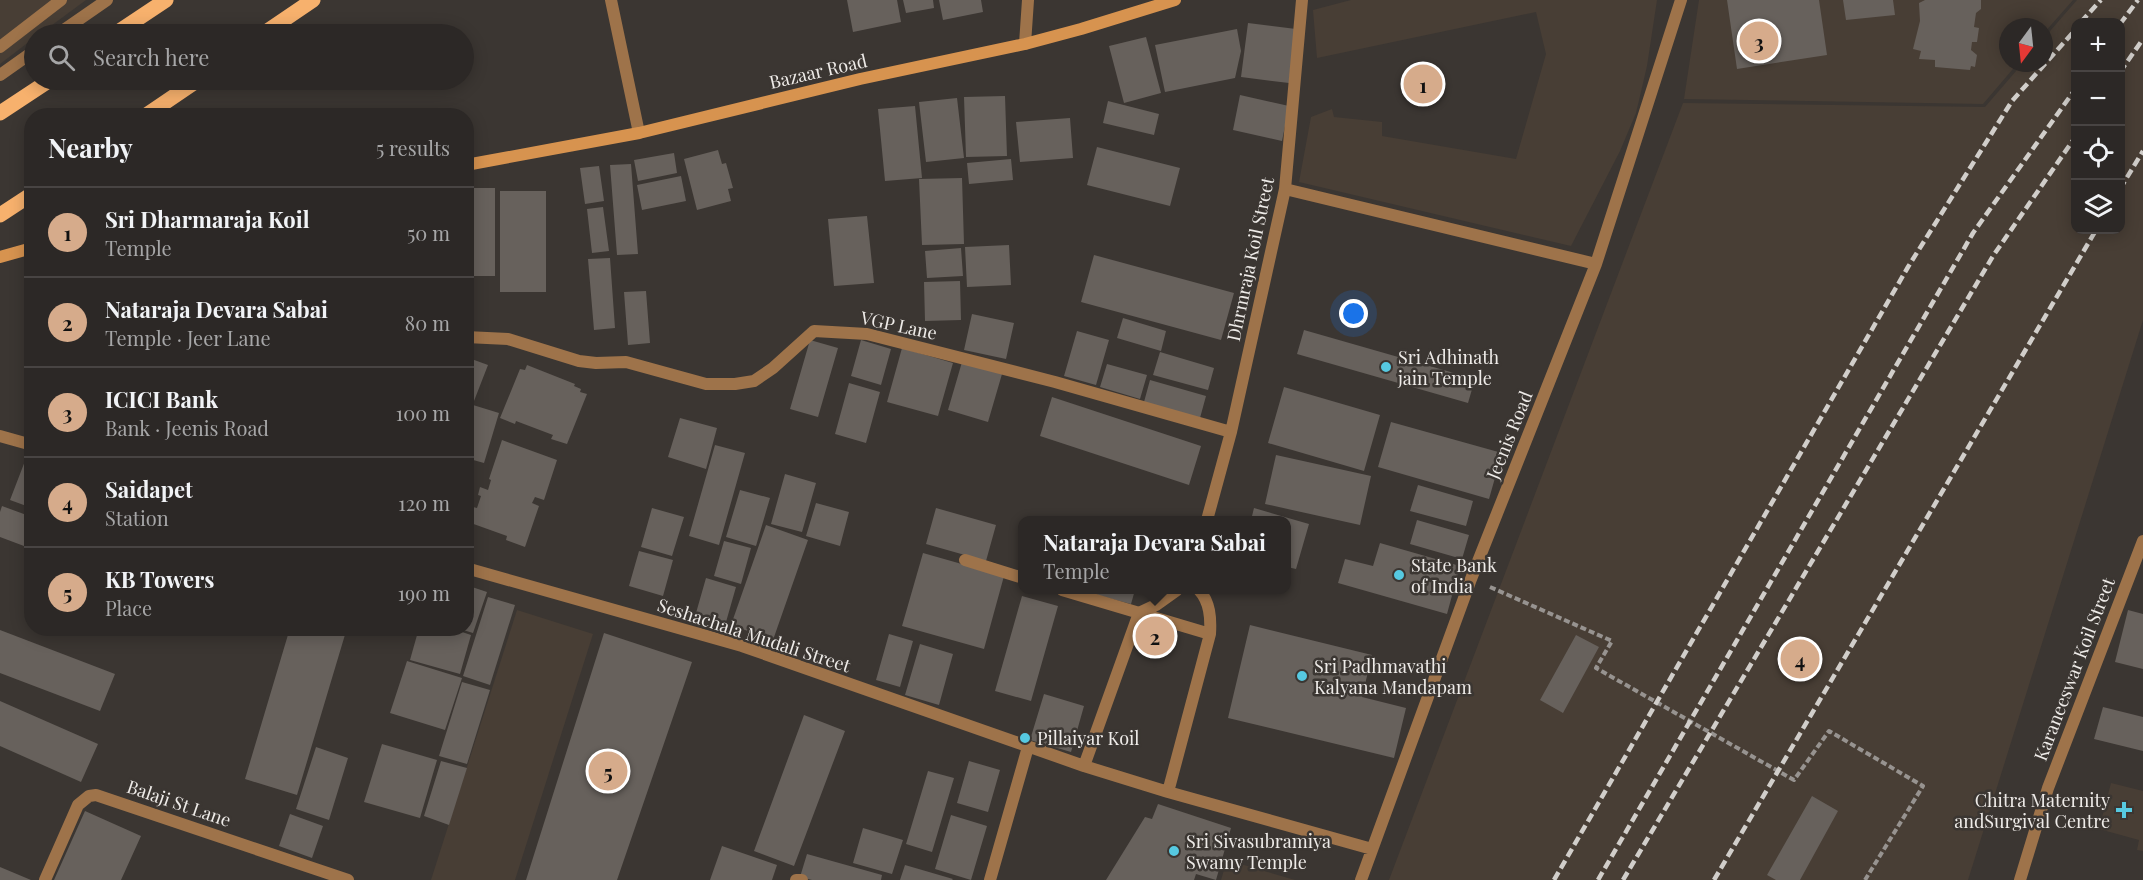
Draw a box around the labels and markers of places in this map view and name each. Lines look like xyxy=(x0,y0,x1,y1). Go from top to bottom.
pin: 3 xyxy=(1740,18,1778,63)
pin: 1 xyxy=(1404,62,1442,106)
place label: Sri Adhinath jain Temple xyxy=(1397,345,1500,390)
marker: Sri Adhinath jain Temple xyxy=(1379,360,1393,374)
place label: State Bank of India xyxy=(1411,553,1497,598)
marker: State Bank of India xyxy=(1392,568,1406,582)
pin: 2 xyxy=(1136,614,1174,658)
pin: 4 xyxy=(1780,636,1820,682)
place label: Sri Padhmavathi Kalyana Mandapam xyxy=(1314,654,1472,699)
marker: Sri Padhmavathi Kalyana Mandapam xyxy=(1295,669,1309,683)
place label: Pillaiyar Koil xyxy=(1037,726,1139,750)
marker: Pillaiyar Koil xyxy=(1018,731,1032,745)
pin: 5 xyxy=(588,748,628,794)
place label: Chitra Maternity andSurgival Centre xyxy=(1954,788,2110,833)
marker: Chitra Maternity andSurgival Centre xyxy=(2115,801,2133,819)
place label: Sri Sivasubramiya Swamy Temple xyxy=(1186,829,1331,874)
marker: Sri Sivasubramiya Swamy Temple xyxy=(1167,844,1181,858)

